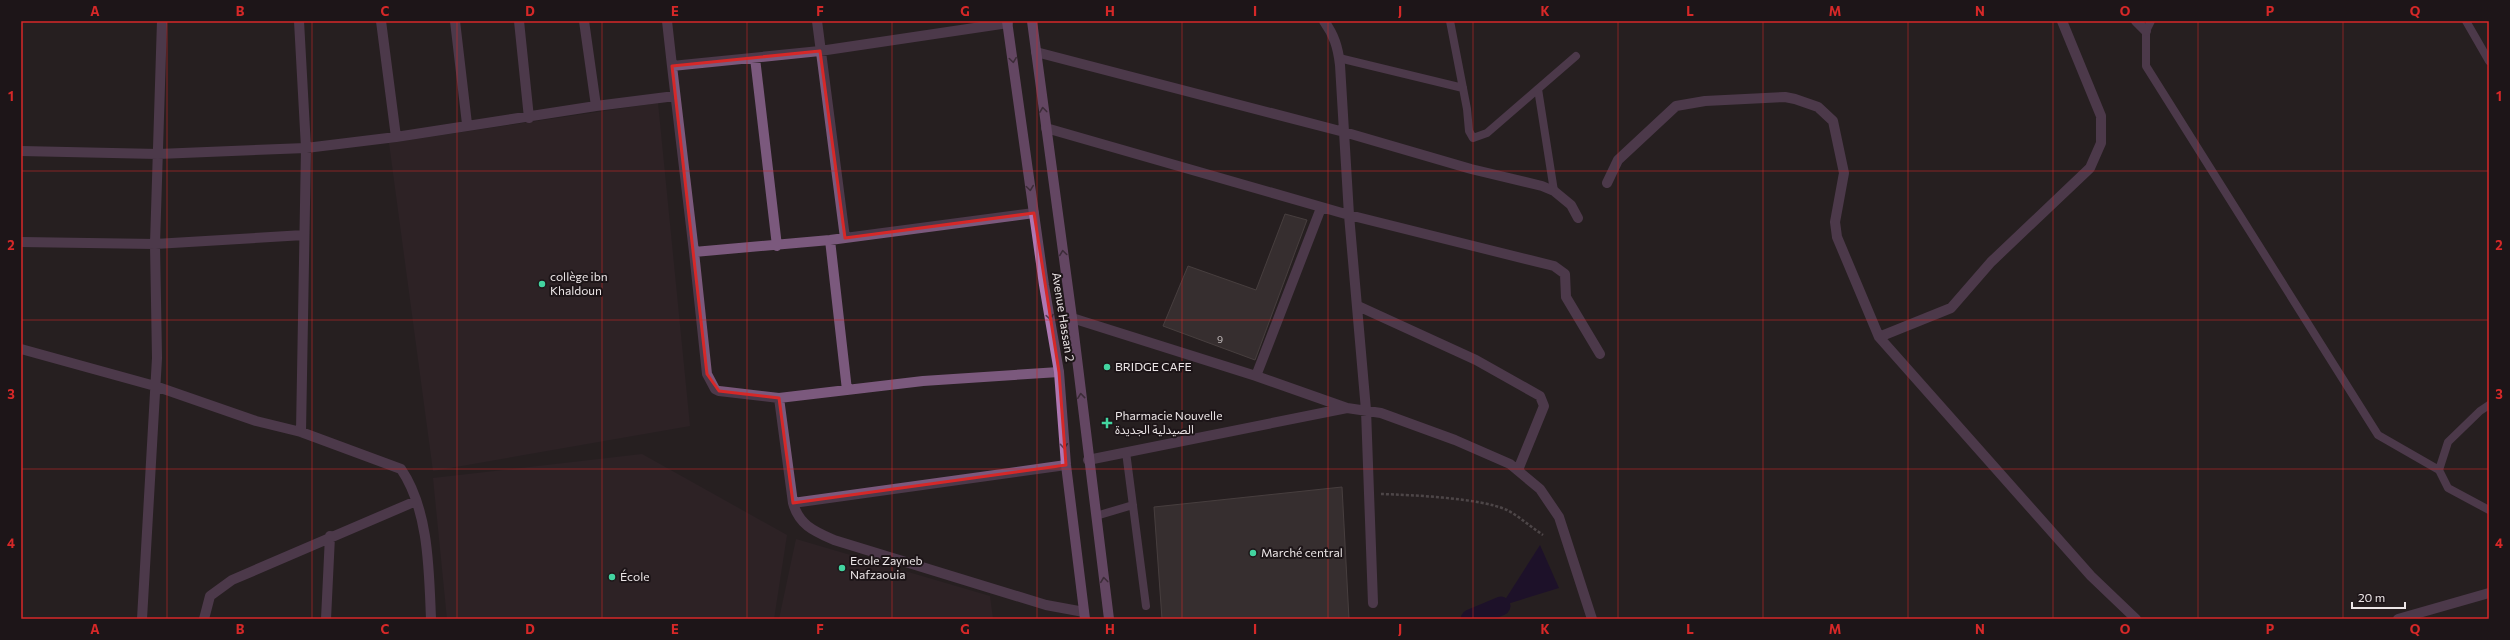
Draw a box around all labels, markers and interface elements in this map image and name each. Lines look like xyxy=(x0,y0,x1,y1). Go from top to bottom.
text: A xyxy=(90,3,100,19)
text: B xyxy=(236,3,245,19)
text: C xyxy=(381,3,390,19)
text: D xyxy=(525,3,535,19)
text: E xyxy=(671,3,679,19)
text: F xyxy=(816,3,824,19)
text: G xyxy=(960,3,970,19)
text: H xyxy=(1105,3,1115,19)
text: I xyxy=(1253,3,1257,19)
text: J xyxy=(1398,3,1402,19)
text: K xyxy=(1540,3,1550,19)
text: L xyxy=(1686,3,1694,19)
text: M xyxy=(1829,3,1841,19)
text: N xyxy=(1975,3,1985,19)
text: O xyxy=(2120,3,2131,19)
text: P xyxy=(2266,3,2275,19)
text: Q xyxy=(2410,3,2421,19)
one-way arrow xyxy=(1008,57,1017,63)
text: 1 xyxy=(8,88,14,104)
text: 1 xyxy=(2496,88,2502,104)
one-way arrow xyxy=(1039,107,1048,113)
one-way arrow xyxy=(1025,185,1034,192)
text: 2 xyxy=(7,237,15,253)
text: 2 xyxy=(2495,237,2503,253)
one-way arrow xyxy=(1059,250,1068,256)
place label: collège ibn Khaldoun xyxy=(550,269,608,297)
street label: Avenue Hassan 2 xyxy=(1050,271,1078,363)
marker: collège ibn Khaldoun xyxy=(537,279,547,289)
one-way arrow xyxy=(1045,314,1054,320)
house number: 9 xyxy=(1217,333,1223,345)
place label: BRIDGE CAFE xyxy=(1115,359,1192,373)
marker: BRIDGE CAFE xyxy=(1102,362,1112,372)
text: 3 xyxy=(7,386,15,402)
text: 3 xyxy=(2495,386,2503,402)
one-way arrow xyxy=(1077,393,1086,399)
place label: Pharmacie Nouvelle الصيدلية الجديدة xyxy=(1115,408,1223,437)
marker: Pharmacie Nouvelle الصيدلية الجديدة xyxy=(1102,418,1112,428)
one-way arrow xyxy=(1060,443,1069,449)
text: 4 xyxy=(7,535,15,551)
text: 4 xyxy=(2495,535,2503,551)
place label: Marché central xyxy=(1261,545,1343,559)
marker: Marché central xyxy=(1248,548,1258,558)
place label: Ecole Zayneb Nafzaouia xyxy=(850,553,923,581)
marker: Ecole Zayneb Nafzaouia xyxy=(837,563,847,573)
place label: École xyxy=(620,569,650,583)
marker: École xyxy=(607,572,617,582)
one-way arrow xyxy=(1100,577,1109,583)
scale bar xyxy=(2352,584,2405,610)
text: 20 m xyxy=(2358,590,2385,604)
text: A xyxy=(90,621,100,637)
text: B xyxy=(236,621,245,637)
text: C xyxy=(381,621,390,637)
text: D xyxy=(525,621,535,637)
text: E xyxy=(671,621,679,637)
text: F xyxy=(816,621,824,637)
text: G xyxy=(960,621,970,637)
text: H xyxy=(1105,621,1115,637)
text: I xyxy=(1253,621,1257,637)
text: J xyxy=(1398,621,1402,637)
text: K xyxy=(1540,621,1550,637)
text: L xyxy=(1686,621,1694,637)
text: M xyxy=(1829,621,1841,637)
text: N xyxy=(1975,621,1985,637)
text: O xyxy=(2120,621,2131,637)
text: P xyxy=(2266,621,2275,637)
text: Q xyxy=(2410,621,2421,637)

